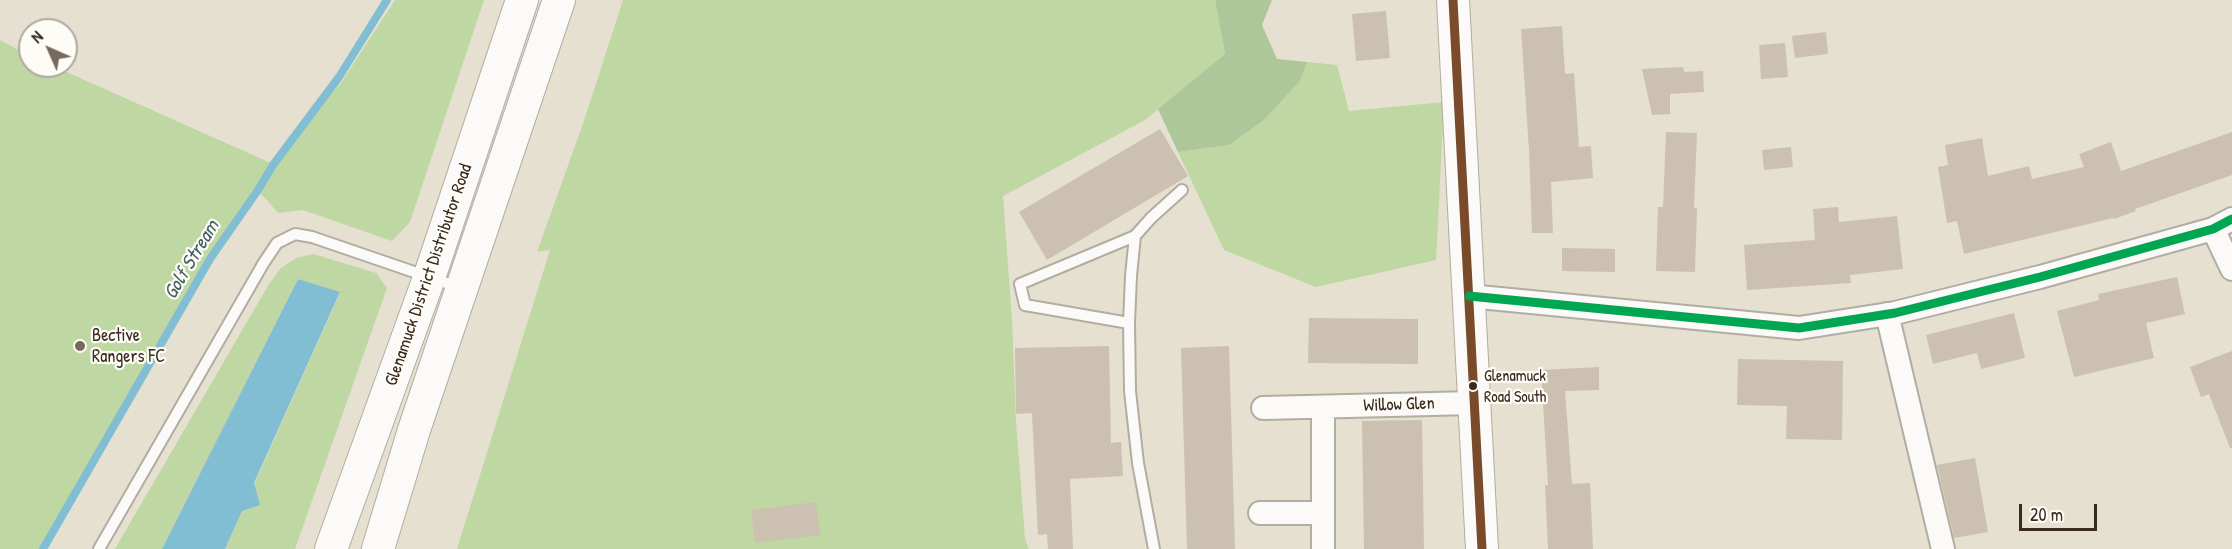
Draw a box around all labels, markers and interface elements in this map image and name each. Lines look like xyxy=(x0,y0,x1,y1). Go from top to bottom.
north arrow xyxy=(18,18,78,78)
text: N xyxy=(26,26,47,47)
street label: Glenamuck District Distributor Road xyxy=(381,161,477,389)
water label: Golf Stream xyxy=(159,216,225,304)
place label: Bective Rangers FC xyxy=(92,325,165,368)
marker: Bective Rangers FC xyxy=(73,339,87,353)
place label: Glenamuck Road South xyxy=(1484,367,1546,405)
marker: Glenamuck Road South xyxy=(1467,380,1479,392)
street label: Willow Glen xyxy=(1363,393,1435,417)
scale bar xyxy=(2022,492,2100,530)
text: 20 m xyxy=(2030,502,2063,527)

